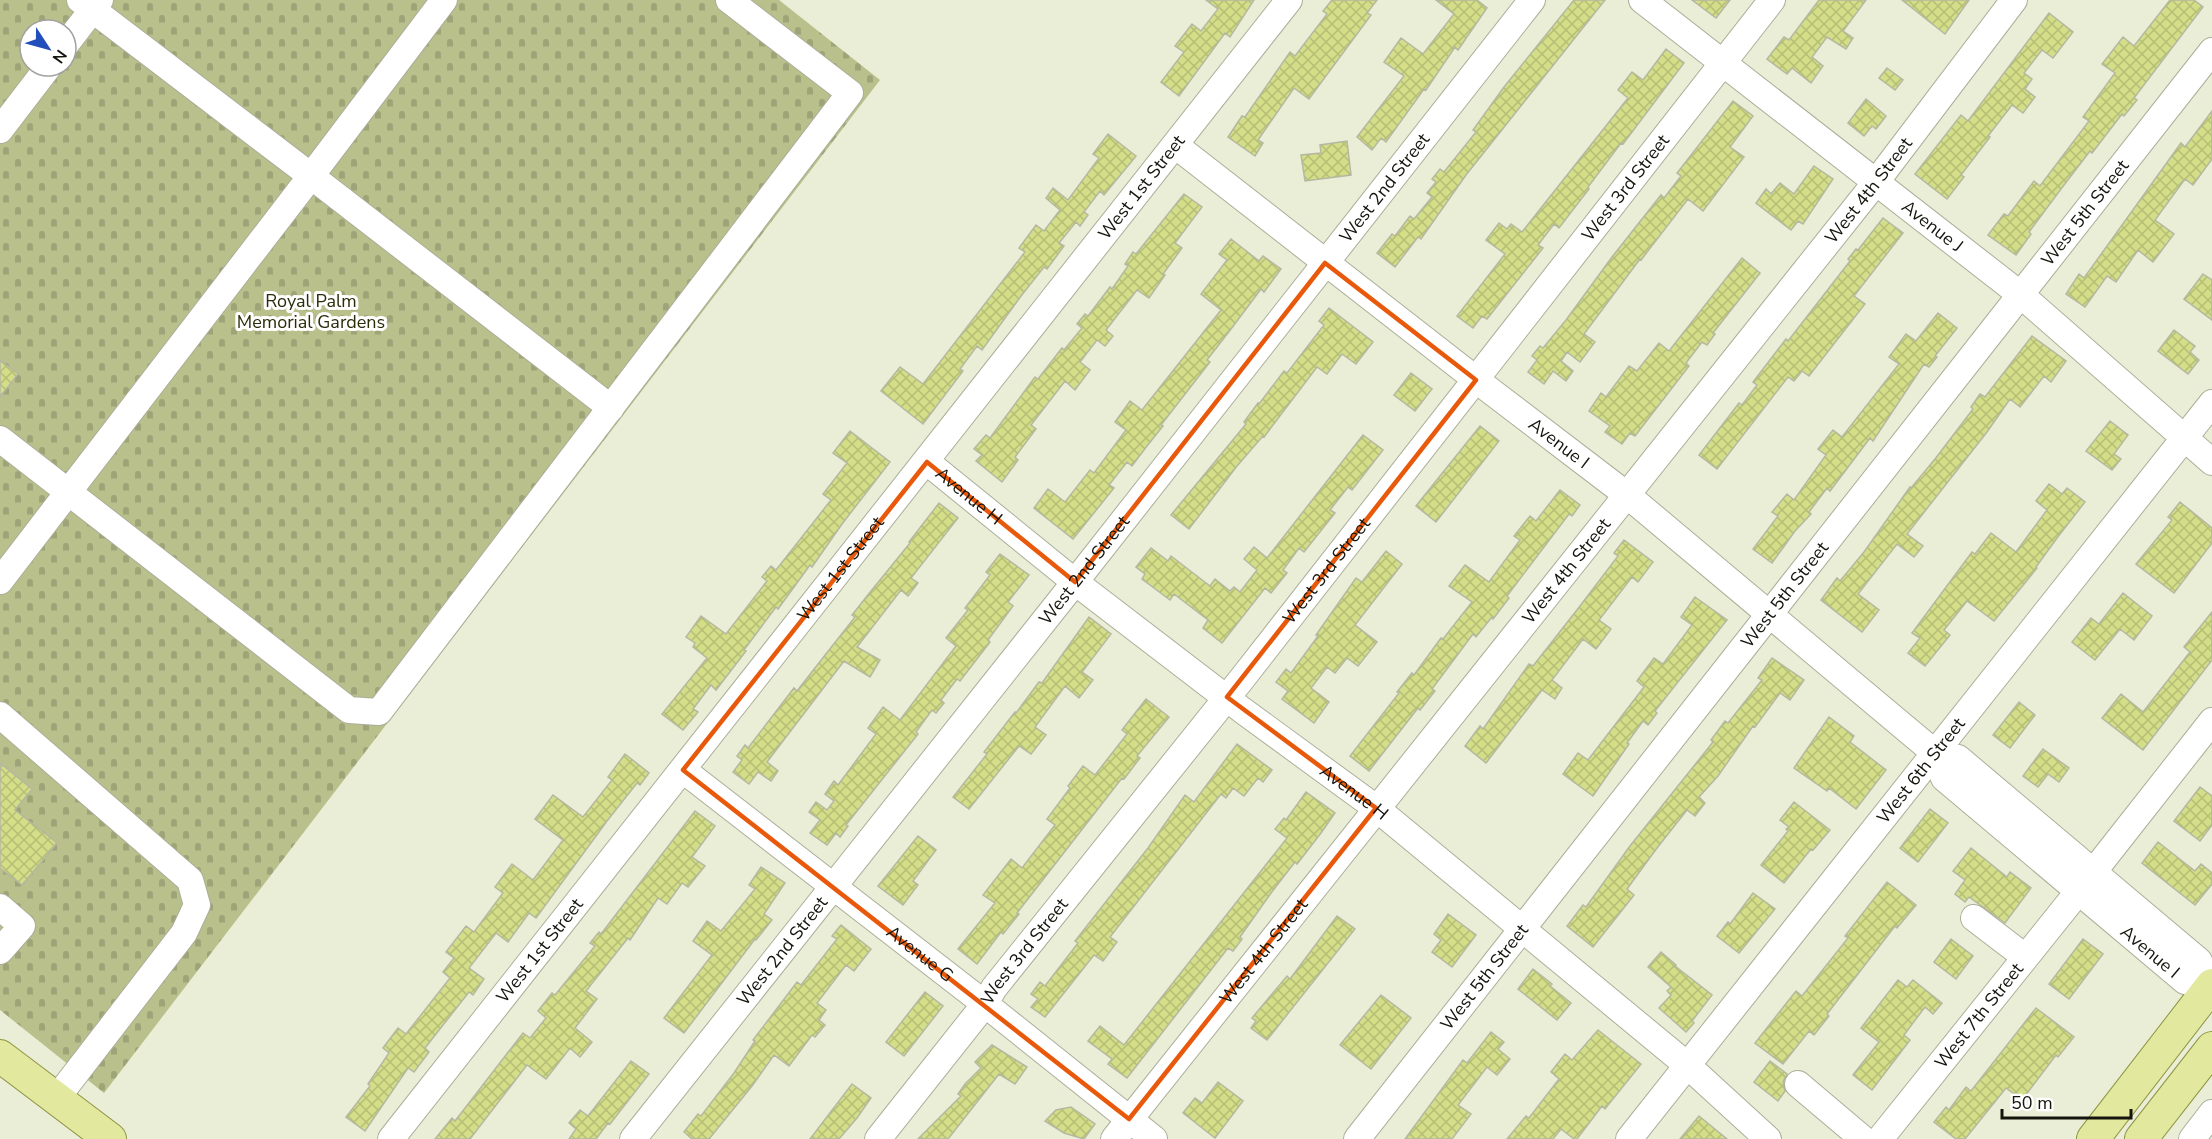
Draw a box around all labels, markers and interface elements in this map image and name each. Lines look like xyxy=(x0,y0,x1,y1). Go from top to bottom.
north arrow xyxy=(18,18,78,78)
text: N xyxy=(47,45,72,68)
street label: West 2nd Street xyxy=(1334,128,1435,248)
street label: West 1st Street xyxy=(1093,129,1191,245)
street label: West 3rd Street xyxy=(1576,129,1675,246)
street label: West 4th Street xyxy=(1819,132,1918,249)
street label: West 5th Street xyxy=(2036,154,2135,271)
street label: Avenue J xyxy=(1897,195,1968,258)
park label: Royal Palm Memorial Gardens xyxy=(237,289,385,334)
street label: Avenue I xyxy=(1524,412,1594,474)
street label: Avenue H xyxy=(930,462,1007,530)
street label: West 2nd Street xyxy=(1033,510,1135,630)
street label: West 1st Street xyxy=(792,511,890,626)
street label: West 3rd Street xyxy=(1277,512,1376,629)
street label: West 4th Street xyxy=(1517,513,1616,629)
street label: West 5th Street xyxy=(1735,536,1834,653)
street label: West 6th Street xyxy=(1871,712,1971,829)
street label: Avenue H xyxy=(1315,759,1394,825)
street label: West 2nd Street xyxy=(731,891,833,1011)
street label: West 1st Street xyxy=(491,893,589,1008)
street label: West 3rd Street xyxy=(975,893,1074,1009)
street label: West 4th Street xyxy=(1214,893,1314,1009)
street label: West 5th Street xyxy=(1435,918,1534,1035)
street label: Avenue G xyxy=(882,920,959,987)
street label: Avenue I xyxy=(2115,920,2185,983)
street label: West 7th Street xyxy=(1929,957,2029,1074)
scale bar xyxy=(2002,1082,2131,1120)
text: 50 m xyxy=(2011,1091,2053,1115)

